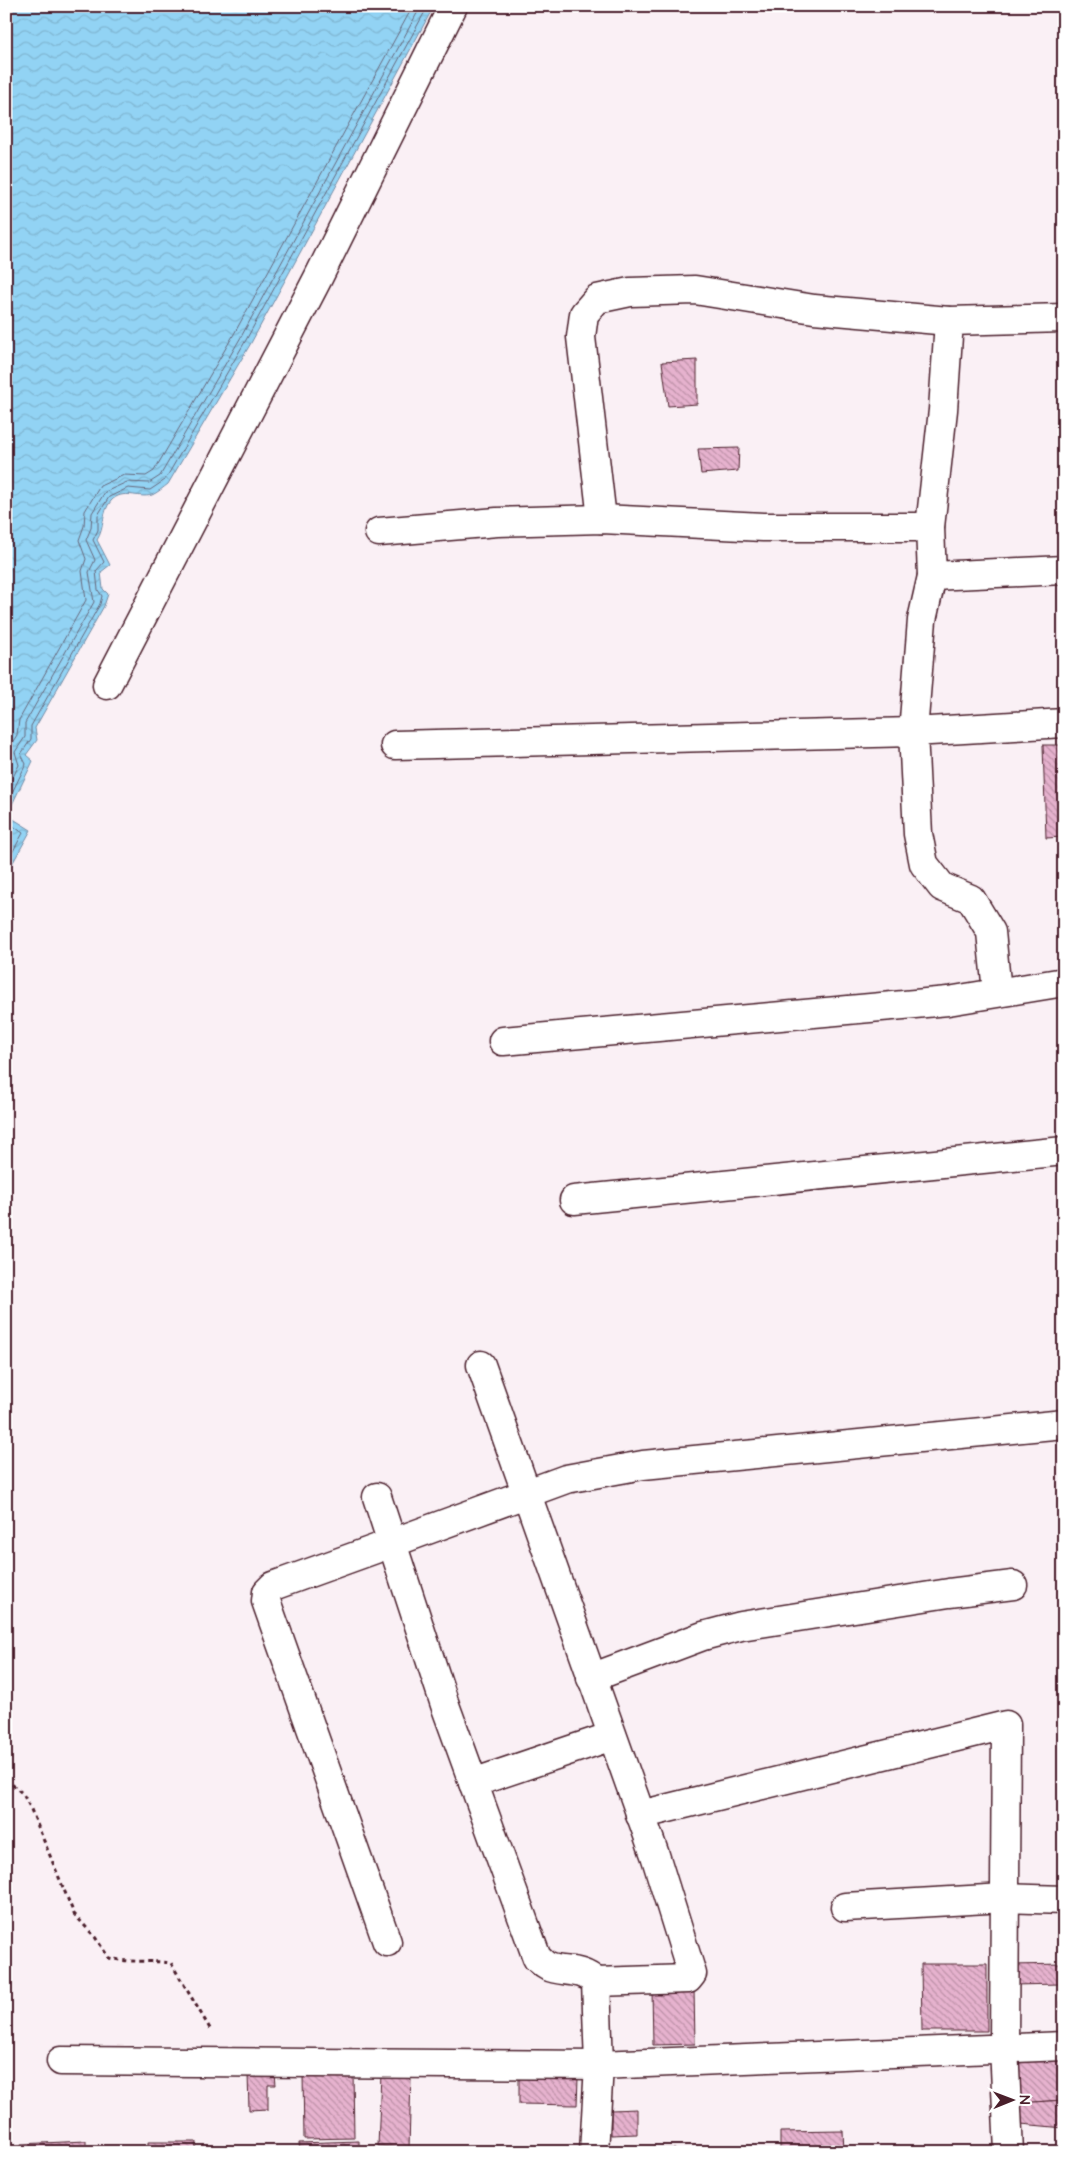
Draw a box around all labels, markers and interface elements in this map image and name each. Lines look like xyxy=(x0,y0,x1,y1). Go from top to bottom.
north arrow xyxy=(988,2076,1038,2126)
text: N xyxy=(1014,2095,1034,2105)

